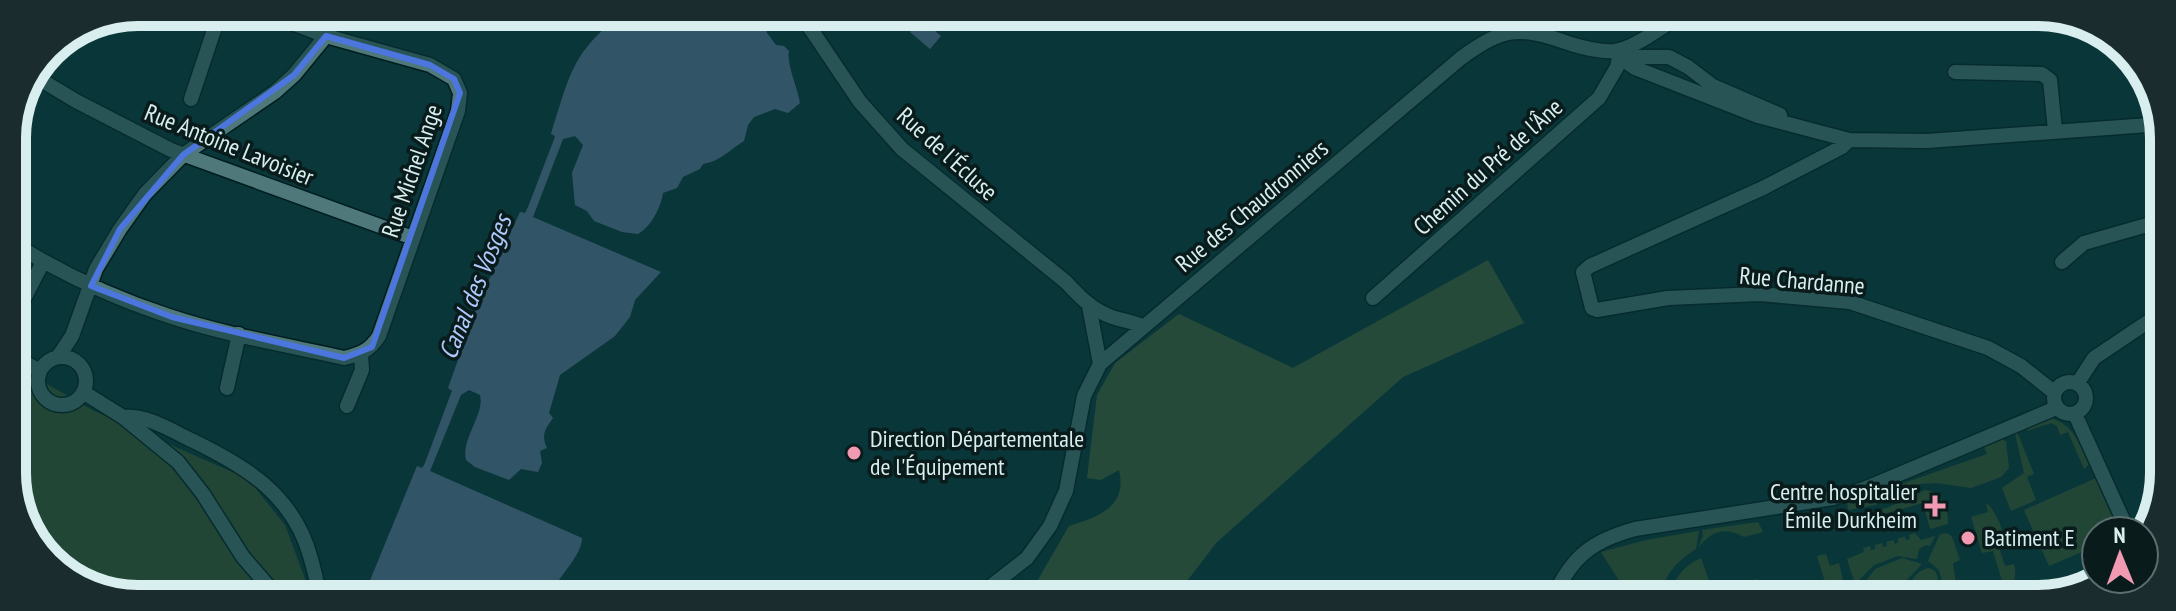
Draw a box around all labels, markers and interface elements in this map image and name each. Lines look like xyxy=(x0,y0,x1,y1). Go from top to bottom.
street label: Chemin du Pré de l'Âne xyxy=(1407,91,1569,242)
street label: Rue Antoine Lavoisier xyxy=(140,97,319,193)
street label: Rue Michel Ange xyxy=(374,100,449,241)
street label: Rue de l'Écluse xyxy=(890,100,1004,207)
street label: Rue des Chaudronniers xyxy=(1169,133,1335,279)
water label: Canal des Vosges xyxy=(431,208,519,364)
street label: Rue Chardanne xyxy=(1738,260,1866,301)
place label: Direction Départementale de l'Équipement xyxy=(870,423,1084,482)
marker: Direction Départementale de l'Équipement xyxy=(845,444,863,462)
place label: Centre hospitalier Émile Durkheim xyxy=(1770,476,1917,535)
marker: Centre hospitalier Émile Durkheim xyxy=(1924,495,1946,517)
north arrow xyxy=(2080,515,2160,595)
text: N xyxy=(2113,521,2126,549)
place label: Batiment E xyxy=(1984,522,2075,553)
marker: Batiment E xyxy=(1959,529,1977,547)

